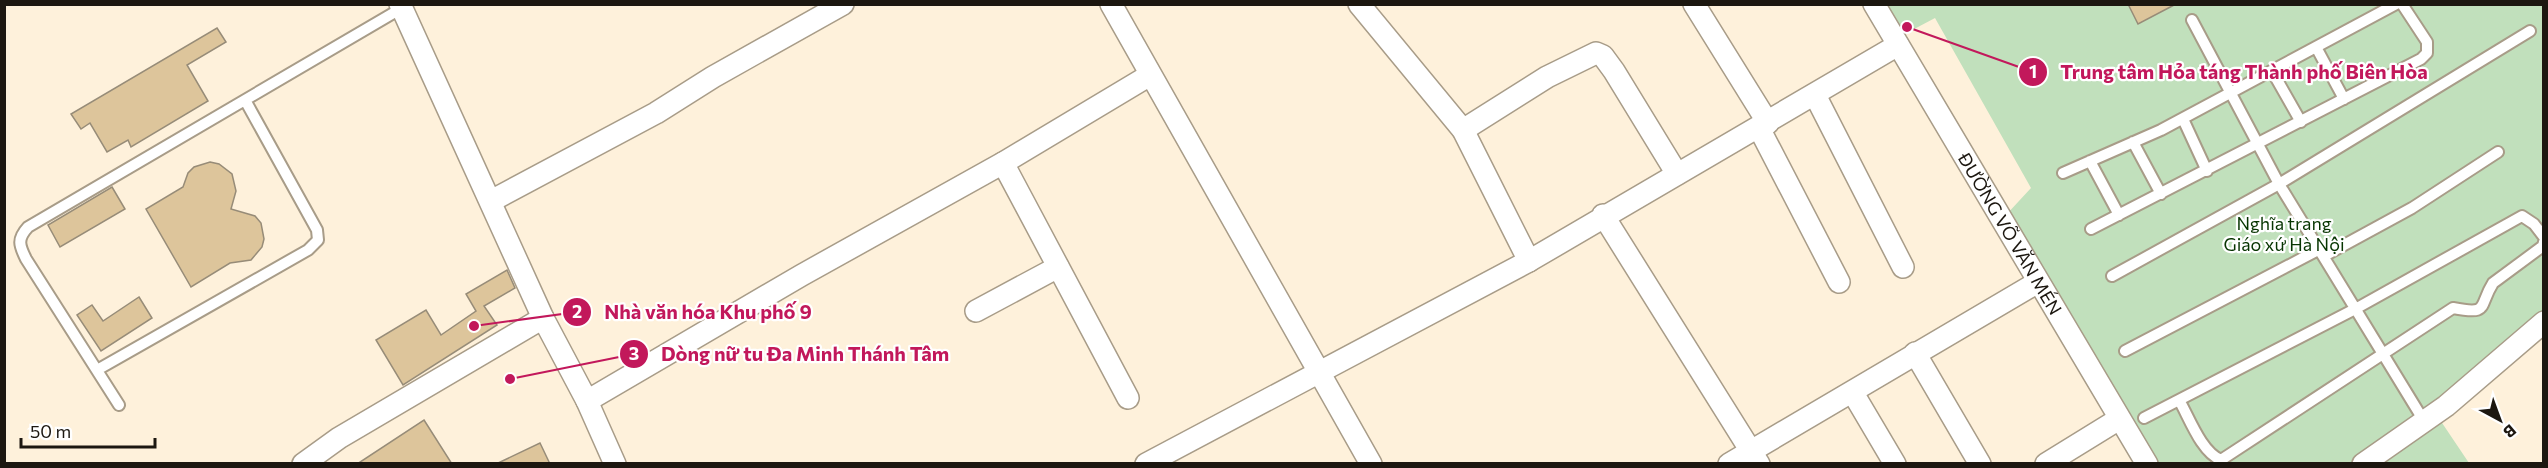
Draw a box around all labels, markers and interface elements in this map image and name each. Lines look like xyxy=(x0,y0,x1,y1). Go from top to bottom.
callout: Trung tâm Hỏa táng Thành phố Biên Hòa xyxy=(2018,53,2440,91)
text: Trung tâm Hỏa táng Thành phố Biên Hòa xyxy=(2060,59,2428,83)
text: 1 xyxy=(2029,60,2037,82)
street label: ĐƯỜNG VÕ VĂN MÉN xyxy=(1953,148,2067,319)
park label: Nghĩa trang Giáo xứ Hà Nội xyxy=(2223,212,2345,255)
callout: Nhà văn hóa Khu phố 9 xyxy=(562,293,823,331)
text: Nhà văn hóa Khu phố 9 xyxy=(604,299,812,323)
text: 2 xyxy=(572,300,582,322)
callout: Dòng nữ tu Đa Minh Thánh Tâm xyxy=(619,335,961,373)
text: Dòng nữ tu Đa Minh Thánh Tâm xyxy=(661,341,949,365)
text: 3 xyxy=(629,342,639,364)
north arrow xyxy=(2470,390,2530,450)
scale bar xyxy=(21,411,154,449)
text: 50 m xyxy=(30,420,71,442)
text: B xyxy=(2500,421,2520,443)

